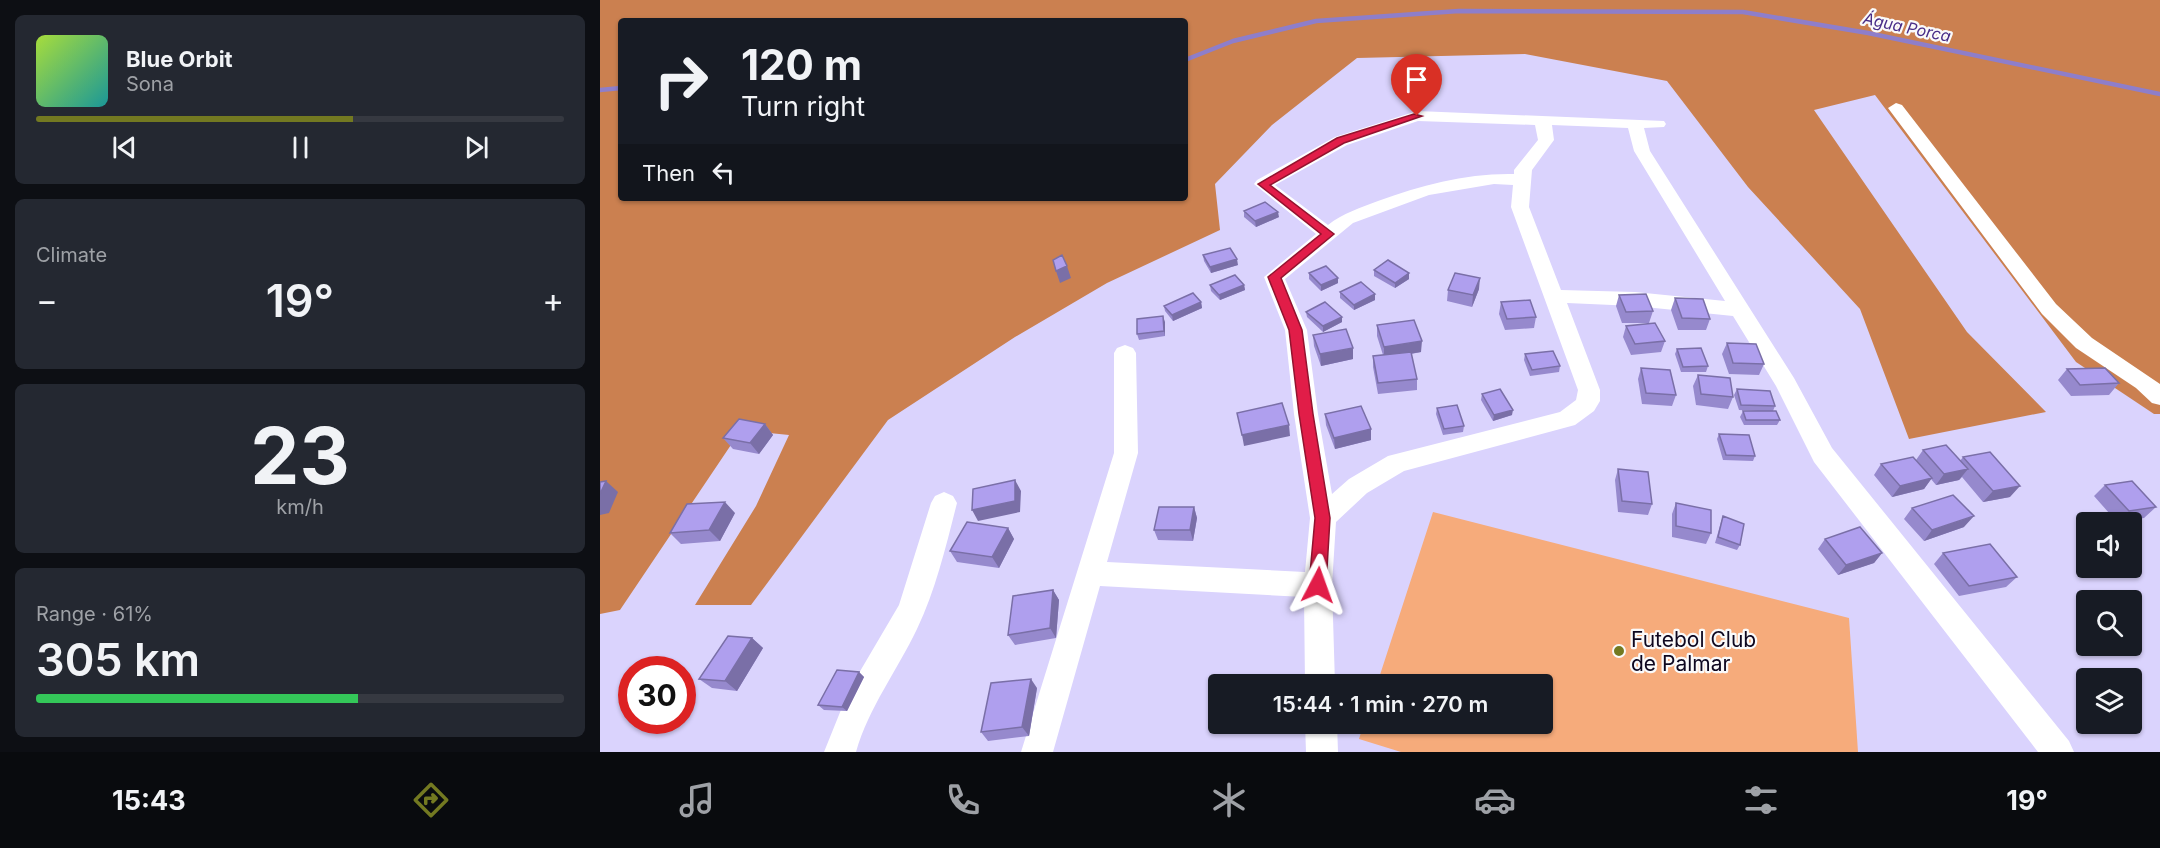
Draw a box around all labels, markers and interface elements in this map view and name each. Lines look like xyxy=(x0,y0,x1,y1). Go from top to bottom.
water label: Água Porca xyxy=(1860,8,1953,46)
text: 120 m xyxy=(741,39,862,90)
icon: right xyxy=(642,42,720,120)
text: Blue Orbit xyxy=(126,46,233,72)
pin xyxy=(1391,54,1442,116)
icon: arrive xyxy=(1400,63,1433,96)
text: Sona xyxy=(126,72,174,96)
text: Turn right xyxy=(741,90,865,123)
icon: previous xyxy=(108,131,141,164)
icon: pause xyxy=(284,131,317,164)
icon: next xyxy=(460,131,493,164)
icon: left xyxy=(707,156,740,189)
text: Then xyxy=(642,160,695,186)
text: Climate xyxy=(36,243,107,267)
text: 19° xyxy=(266,273,334,328)
text: − xyxy=(36,280,58,320)
text: + xyxy=(542,280,564,320)
text: 23 xyxy=(250,408,350,503)
text: km/h xyxy=(276,495,324,519)
map controls xyxy=(2076,512,2142,734)
button: sound xyxy=(2076,512,2142,578)
position arrow xyxy=(1286,553,1350,617)
button: search xyxy=(2076,590,2142,656)
text: Range · 61% xyxy=(36,602,153,626)
place label: Futebol Club de Palmar xyxy=(1631,627,1756,676)
text: 305 km xyxy=(36,632,200,687)
marker: Futebol Club de Palmar xyxy=(1612,644,1626,658)
speed limit sign: 30 xyxy=(618,656,696,734)
button: layers xyxy=(2076,668,2142,734)
text: 15:44 · 1 min · 270 m xyxy=(1273,691,1488,717)
icon: directions xyxy=(410,779,452,821)
icon: music xyxy=(676,779,718,821)
icon: phone xyxy=(942,779,984,821)
icon: climate xyxy=(1208,779,1250,821)
icon: car xyxy=(1474,779,1516,821)
icon: filters xyxy=(1740,779,1782,821)
text: 15:43 xyxy=(112,784,186,817)
text: 19° xyxy=(2006,784,2048,817)

